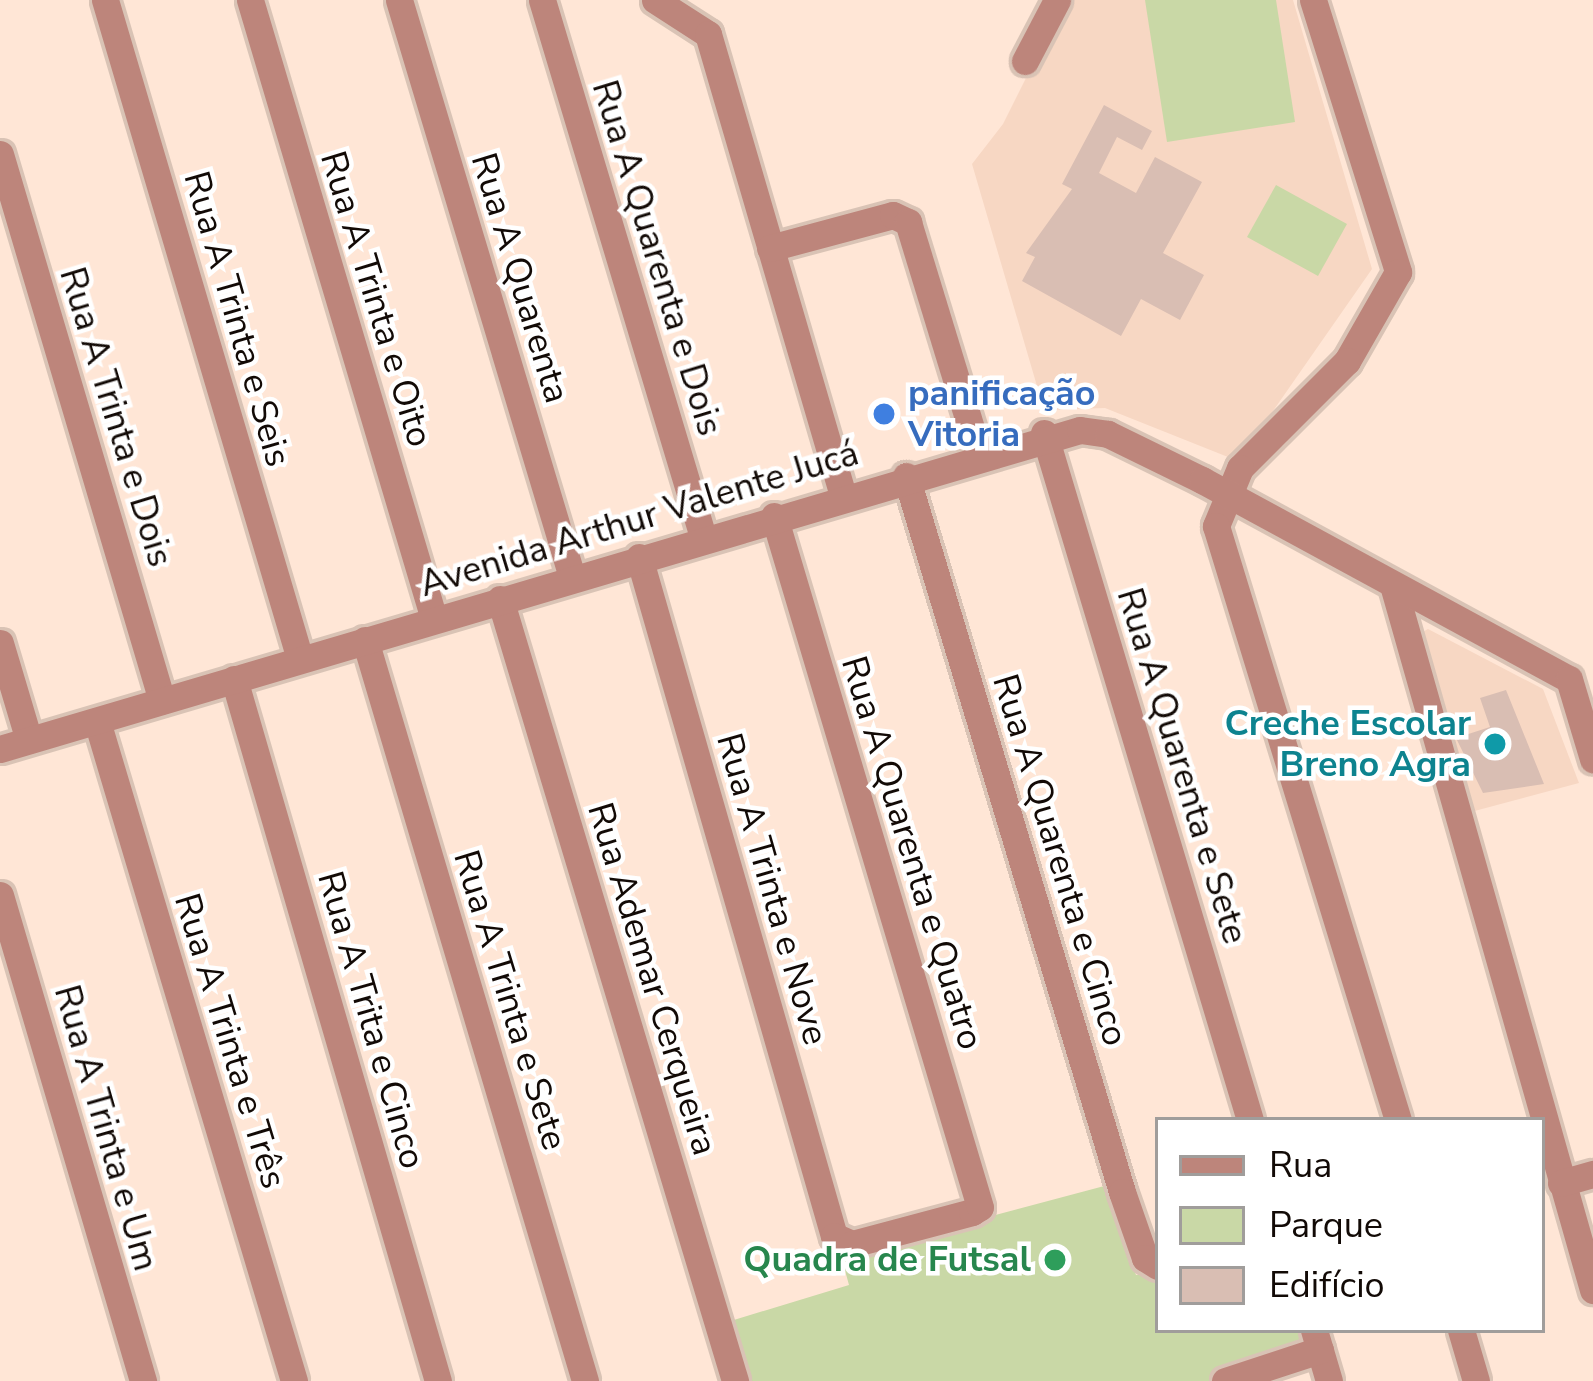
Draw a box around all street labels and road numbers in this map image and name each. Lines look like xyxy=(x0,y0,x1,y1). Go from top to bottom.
street label: Rua A Quarenta e Dois xyxy=(582,75,732,441)
street label: Rua A Trinta e Oito xyxy=(311,146,441,452)
street label: Rua A Quarenta xyxy=(461,148,579,408)
street label: Rua A Trinta e Seis xyxy=(174,166,300,472)
street label: Rua A Trinta e Dois xyxy=(50,262,182,572)
street label: Avenida Arthur Valente Jucá xyxy=(414,432,864,606)
street label: Rua A Quarenta e Sete xyxy=(1107,583,1257,949)
street label: Rua A Quarenta e Quatro xyxy=(832,651,992,1055)
street label: Rua A Quarenta e Cinco xyxy=(983,669,1137,1051)
street label: Rua A Trinta e Nove xyxy=(707,728,837,1050)
street label: Rua Ademar Cerqueira xyxy=(578,798,726,1160)
street label: Rua A Trinta e Sete xyxy=(444,845,576,1155)
street label: Rua A Trita e Cinco xyxy=(308,867,434,1173)
street label: Rua A Trinta e Três xyxy=(165,888,295,1194)
street label: Rua A Trinta e Um xyxy=(45,980,167,1276)

